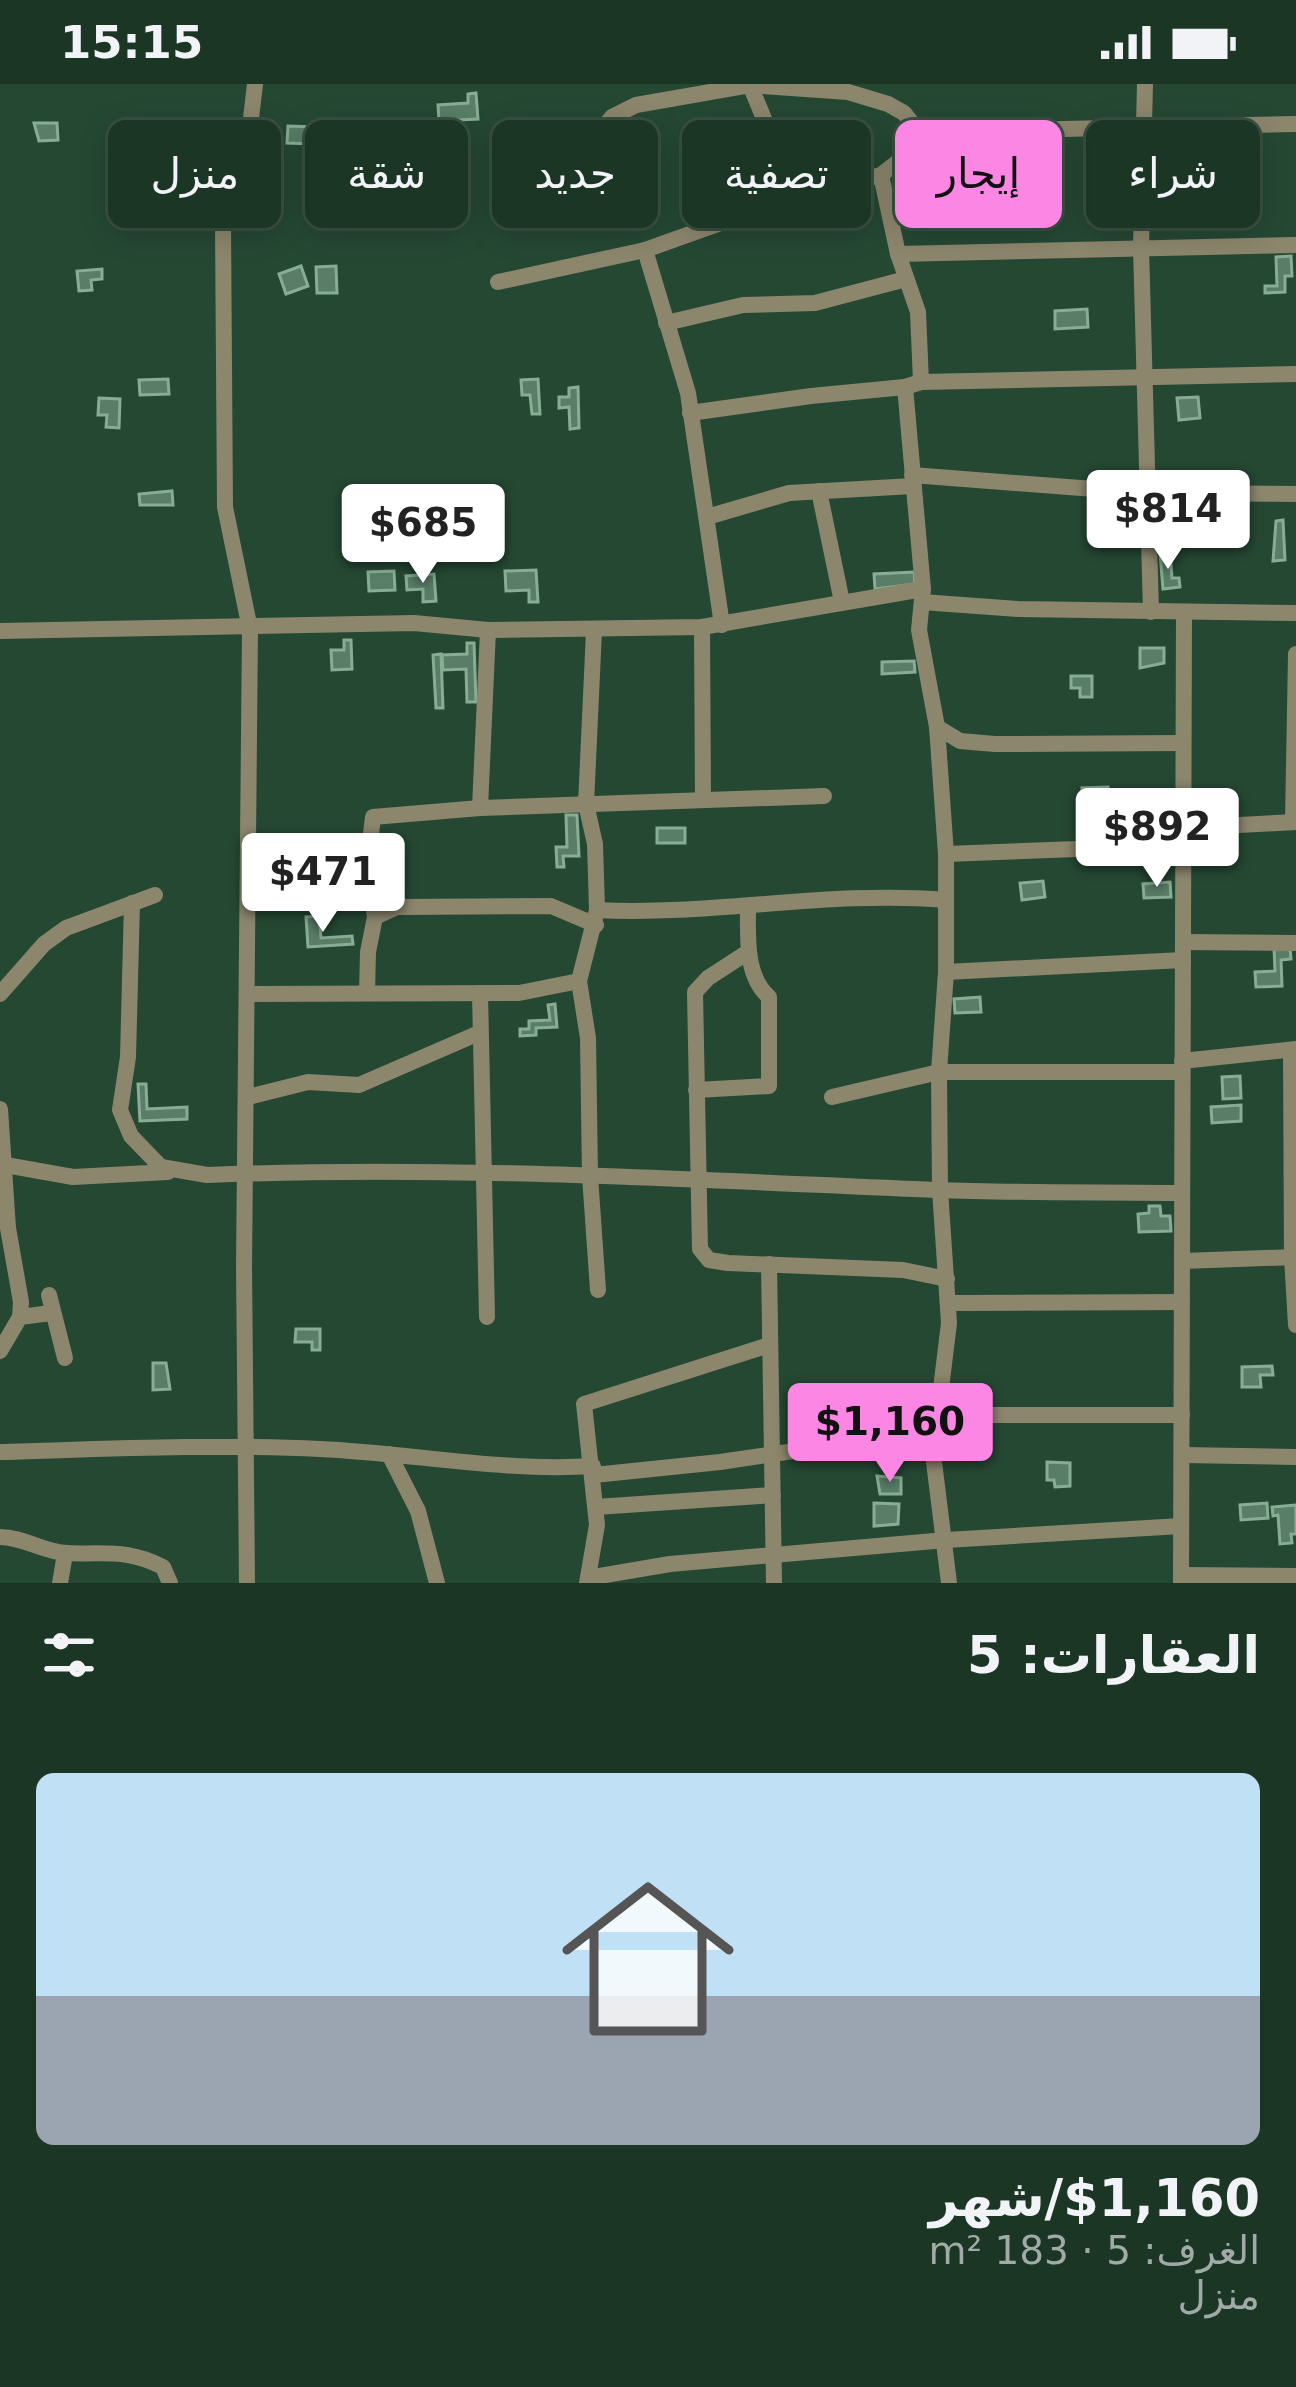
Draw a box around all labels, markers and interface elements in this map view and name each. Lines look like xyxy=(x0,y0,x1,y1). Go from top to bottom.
text: 15:15 xyxy=(60,16,203,69)
chip: منزل xyxy=(108,120,281,228)
chip: شقة xyxy=(305,120,468,228)
chip: جديد xyxy=(492,120,658,228)
chip: تصفية xyxy=(682,120,871,228)
chip: إيجار xyxy=(895,120,1062,228)
chip: شراء xyxy=(1086,120,1260,228)
pin: $814 xyxy=(1097,470,1239,572)
pin: $685 xyxy=(352,484,494,586)
text: $814 xyxy=(1114,486,1222,531)
text: $685 xyxy=(369,500,477,545)
pin: $892 xyxy=(1086,788,1228,890)
text: $892 xyxy=(1103,804,1211,849)
pin: $471 xyxy=(252,833,394,935)
text: $471 xyxy=(269,849,377,894)
pin: $1,160 xyxy=(792,1383,988,1485)
text: $1,160 xyxy=(815,1399,965,1444)
icon: filters xyxy=(36,1622,102,1688)
text: العقارات: 5 xyxy=(967,1626,1260,1685)
icon: home xyxy=(540,1851,756,2067)
text: $1,160/شهر xyxy=(929,2169,1260,2228)
text: الغرف: 5 · 183 m² xyxy=(928,2228,1260,2273)
text: منزل xyxy=(1177,2273,1260,2318)

